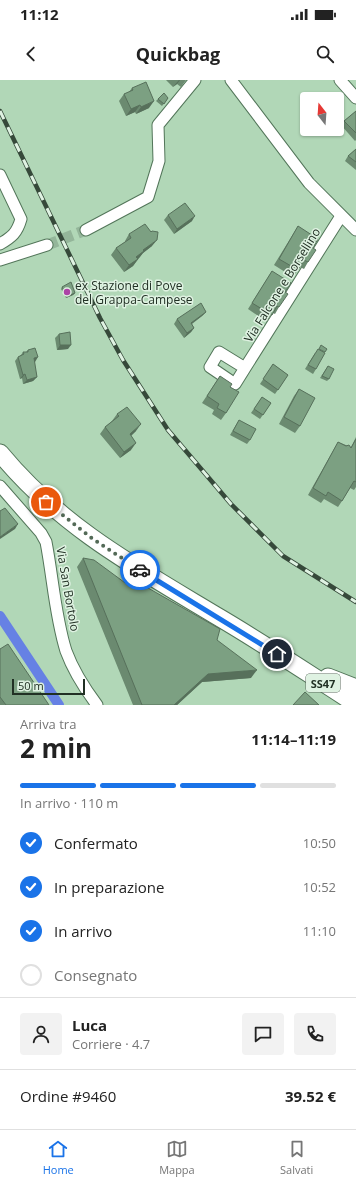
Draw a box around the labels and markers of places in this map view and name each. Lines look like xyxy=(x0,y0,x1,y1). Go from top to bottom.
place label: ex Stazione di Pove del Grappa-Campese xyxy=(75,277,193,308)
marker: ex Stazione di Pove del Grappa-Campese xyxy=(62,287,72,297)
pin xyxy=(29,485,63,519)
pin xyxy=(260,637,294,671)

